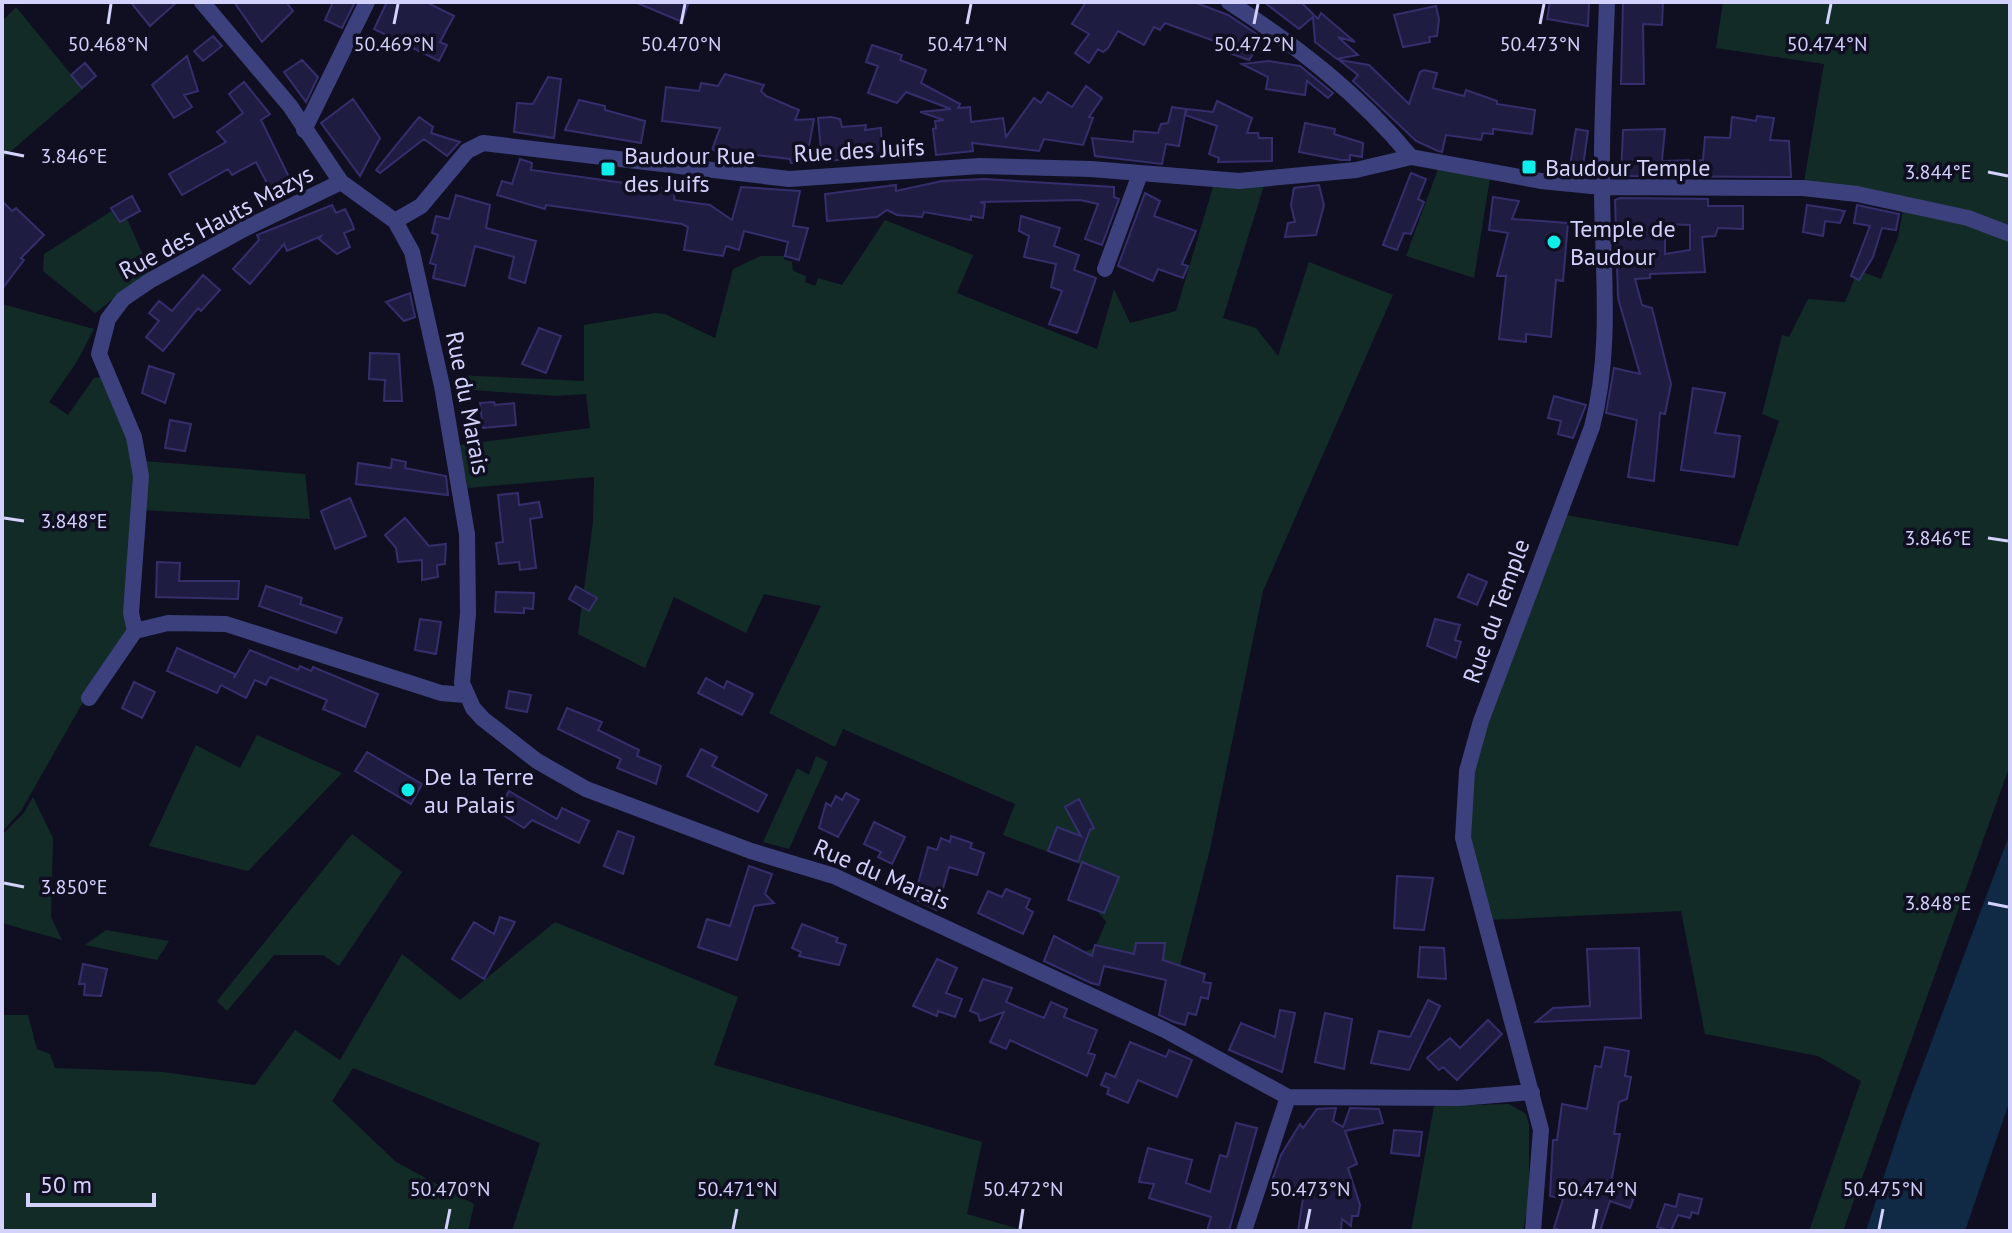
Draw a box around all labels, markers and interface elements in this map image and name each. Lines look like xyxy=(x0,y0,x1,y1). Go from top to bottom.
text: 50.468°N xyxy=(68,31,148,57)
text: 50.469°N xyxy=(354,31,434,57)
text: 50.470°N xyxy=(641,31,721,57)
text: 50.471°N xyxy=(927,31,1007,57)
text: 50.472°N xyxy=(1214,31,1294,57)
text: 50.473°N xyxy=(1500,31,1580,57)
text: 50.474°N xyxy=(1787,31,1867,57)
street label: Rue des Juifs xyxy=(793,131,925,169)
place label: Baudour Rue des Juifs xyxy=(624,140,755,199)
text: 3.846°E xyxy=(40,143,108,169)
place label: Baudour Temple xyxy=(1545,152,1711,183)
street label: Rue des Hauts Mazys xyxy=(114,158,318,286)
marker: Baudour Temple xyxy=(1520,158,1538,176)
text: 3.844°E xyxy=(1904,159,1972,185)
marker: Baudour Rue des Juifs xyxy=(599,160,617,178)
place label: Temple de Baudour xyxy=(1570,213,1676,272)
marker: Temple de Baudour xyxy=(1545,233,1563,251)
street label: Rue du Marais xyxy=(439,329,497,477)
text: 3.848°E xyxy=(40,508,108,534)
text: 3.846°E xyxy=(1904,525,1972,551)
street label: Rue du Temple xyxy=(1456,535,1536,687)
place label: De la Terre au Palais xyxy=(424,761,534,820)
marker: De la Terre au Palais xyxy=(399,781,417,799)
street label: Rue du Marais xyxy=(809,831,955,917)
text: 3.850°E xyxy=(40,874,108,900)
text: 3.848°E xyxy=(1904,890,1972,916)
scale bar xyxy=(28,1157,154,1207)
text: 50 m xyxy=(40,1169,92,1200)
text: 50.470°N xyxy=(410,1176,490,1202)
text: 50.471°N xyxy=(697,1176,777,1202)
text: 50.472°N xyxy=(983,1176,1063,1202)
text: 50.473°N xyxy=(1270,1176,1350,1202)
text: 50.474°N xyxy=(1557,1176,1637,1202)
text: 50.475°N xyxy=(1843,1176,1923,1202)

